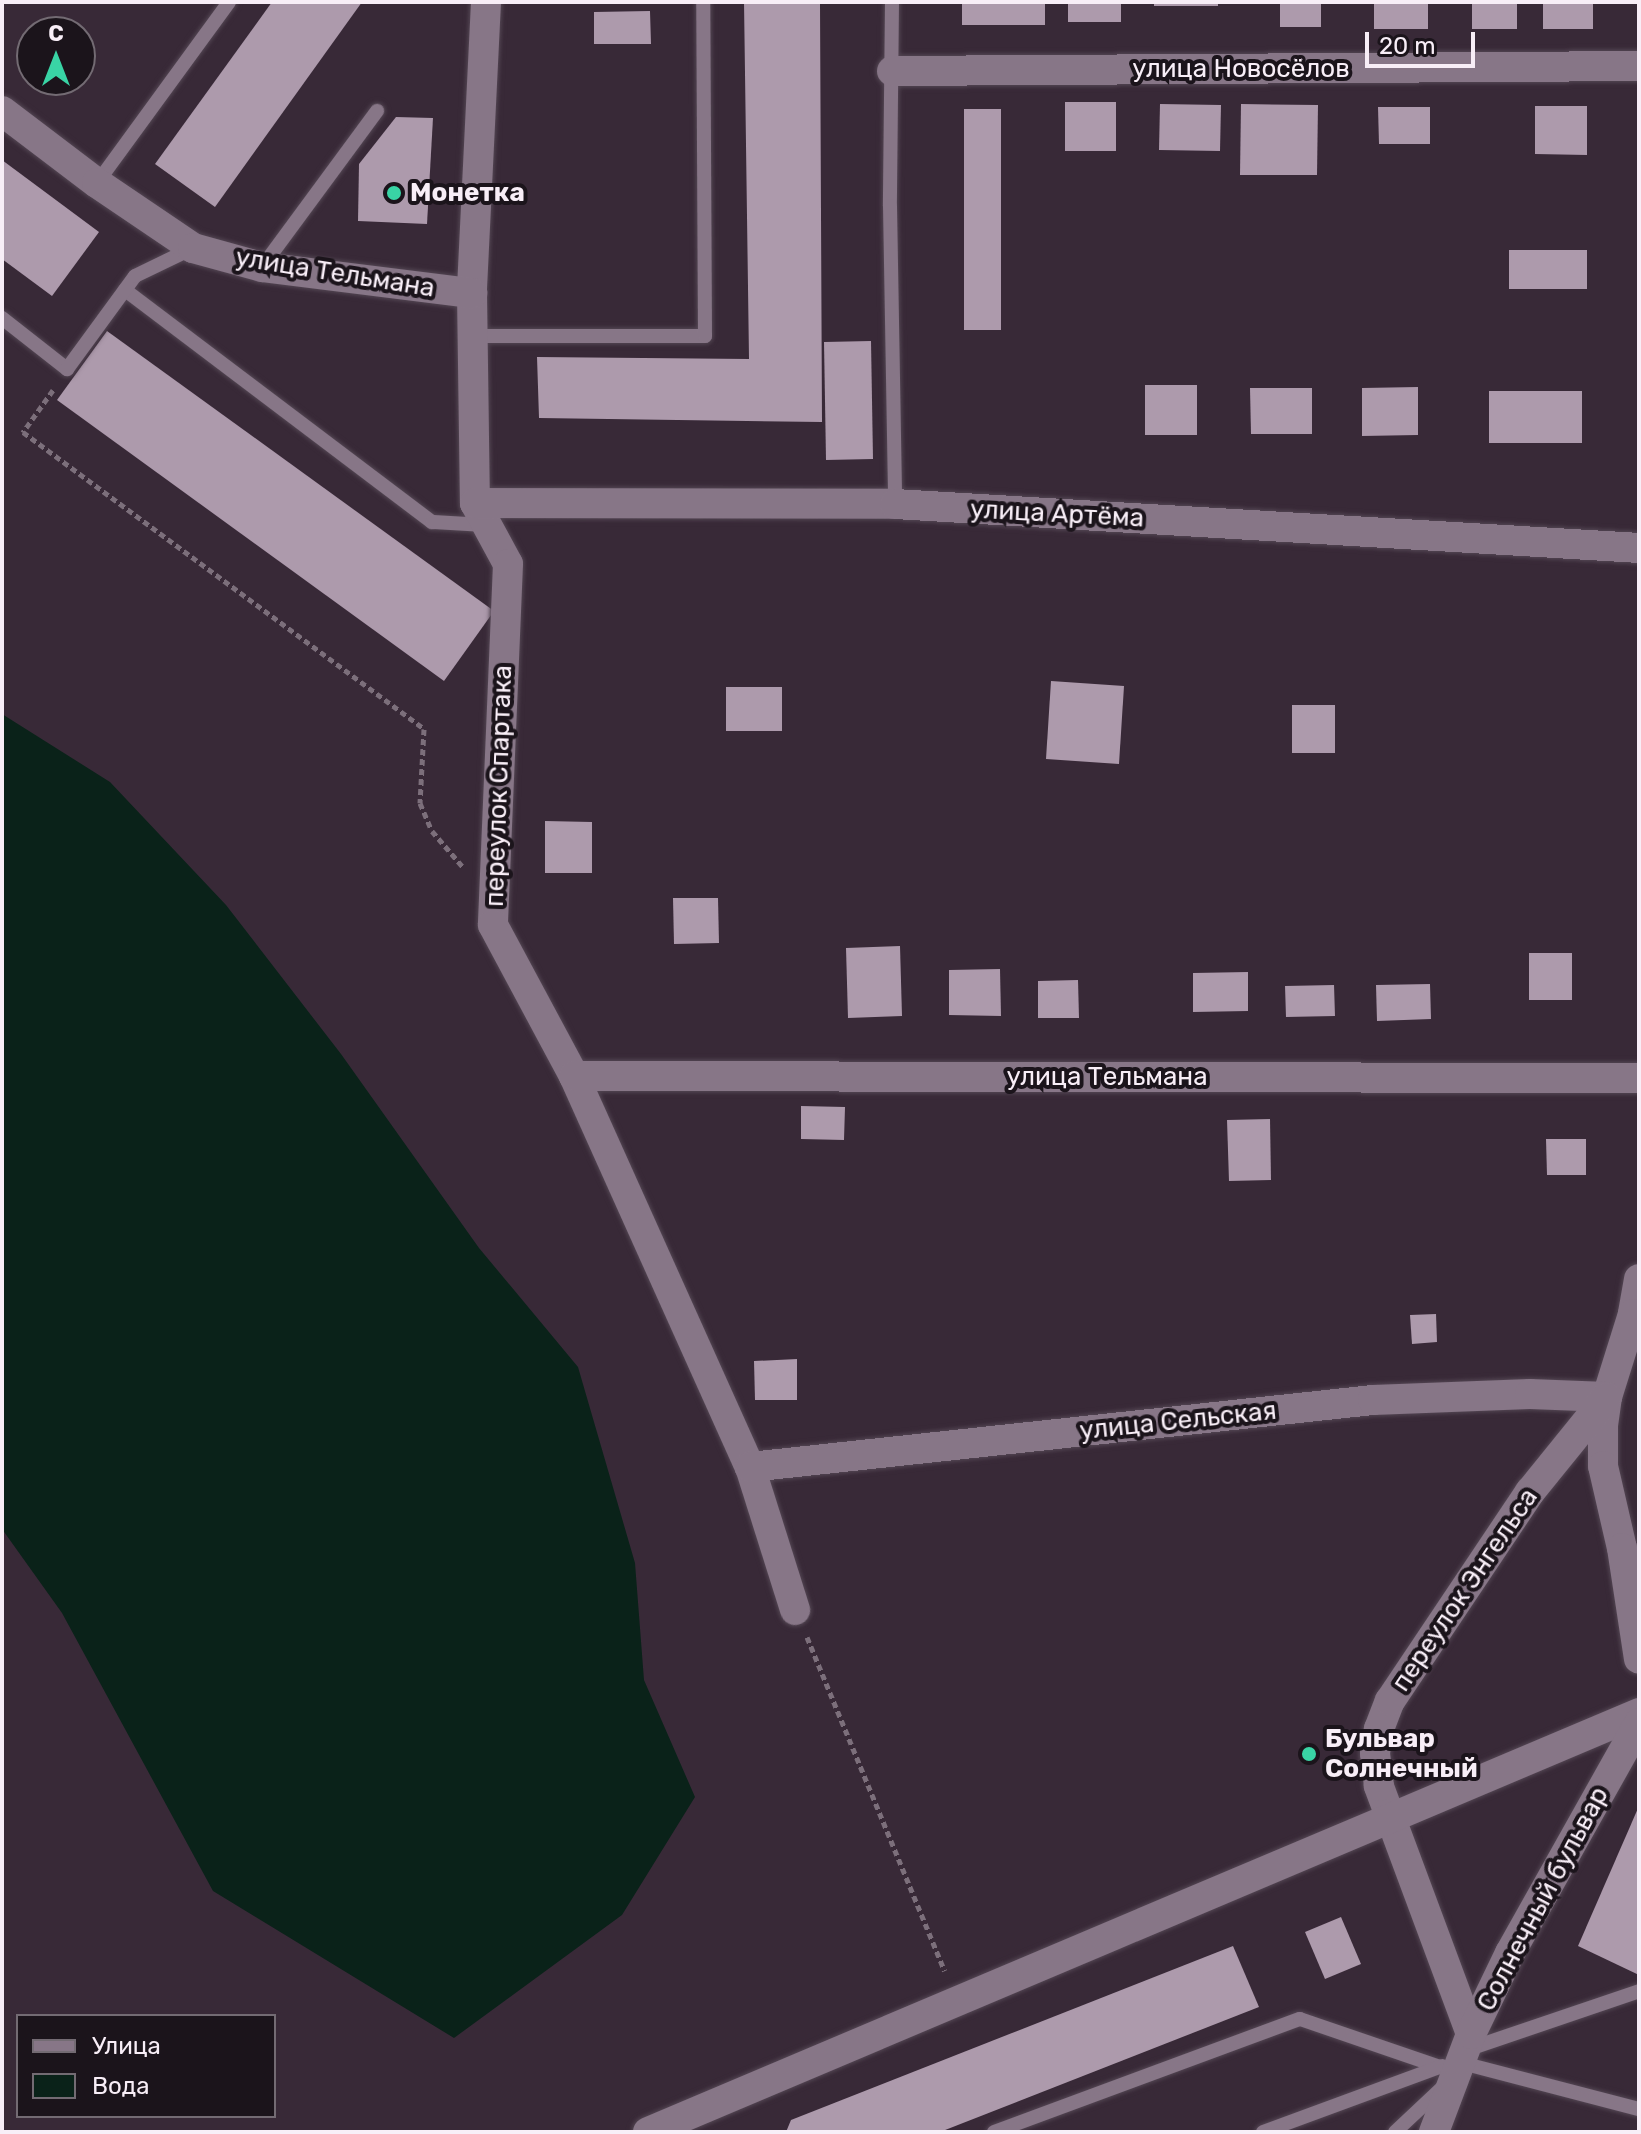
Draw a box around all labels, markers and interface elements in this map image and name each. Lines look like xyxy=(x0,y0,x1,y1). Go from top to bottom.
north arrow xyxy=(16,16,96,96)
scale bar xyxy=(1369,16,1479,66)
text: С xyxy=(48,20,64,47)
text: 20 m xyxy=(1379,32,1436,60)
street label: улица Новосёлов xyxy=(1132,53,1350,85)
place label: Монетка xyxy=(410,177,525,209)
marker: Монетка xyxy=(385,184,403,202)
street label: улица Тельмана xyxy=(233,242,437,304)
street label: улица Артёма xyxy=(969,494,1145,534)
street label: переулок Спартака xyxy=(479,665,519,907)
street label: улица Тельмана xyxy=(1006,1061,1208,1093)
street label: улица Сельская xyxy=(1078,1395,1278,1447)
street label: переулок Энгельса xyxy=(1386,1483,1544,1697)
place label: Бульвар Солнечный xyxy=(1325,1723,1478,1784)
marker: Бульвар Солнечный xyxy=(1300,1745,1318,1763)
street label: Солнечный бульвар xyxy=(1471,1782,1615,2016)
legend xyxy=(16,2014,276,2118)
text: Улица xyxy=(92,2032,161,2060)
text: Вода xyxy=(92,2072,149,2100)

